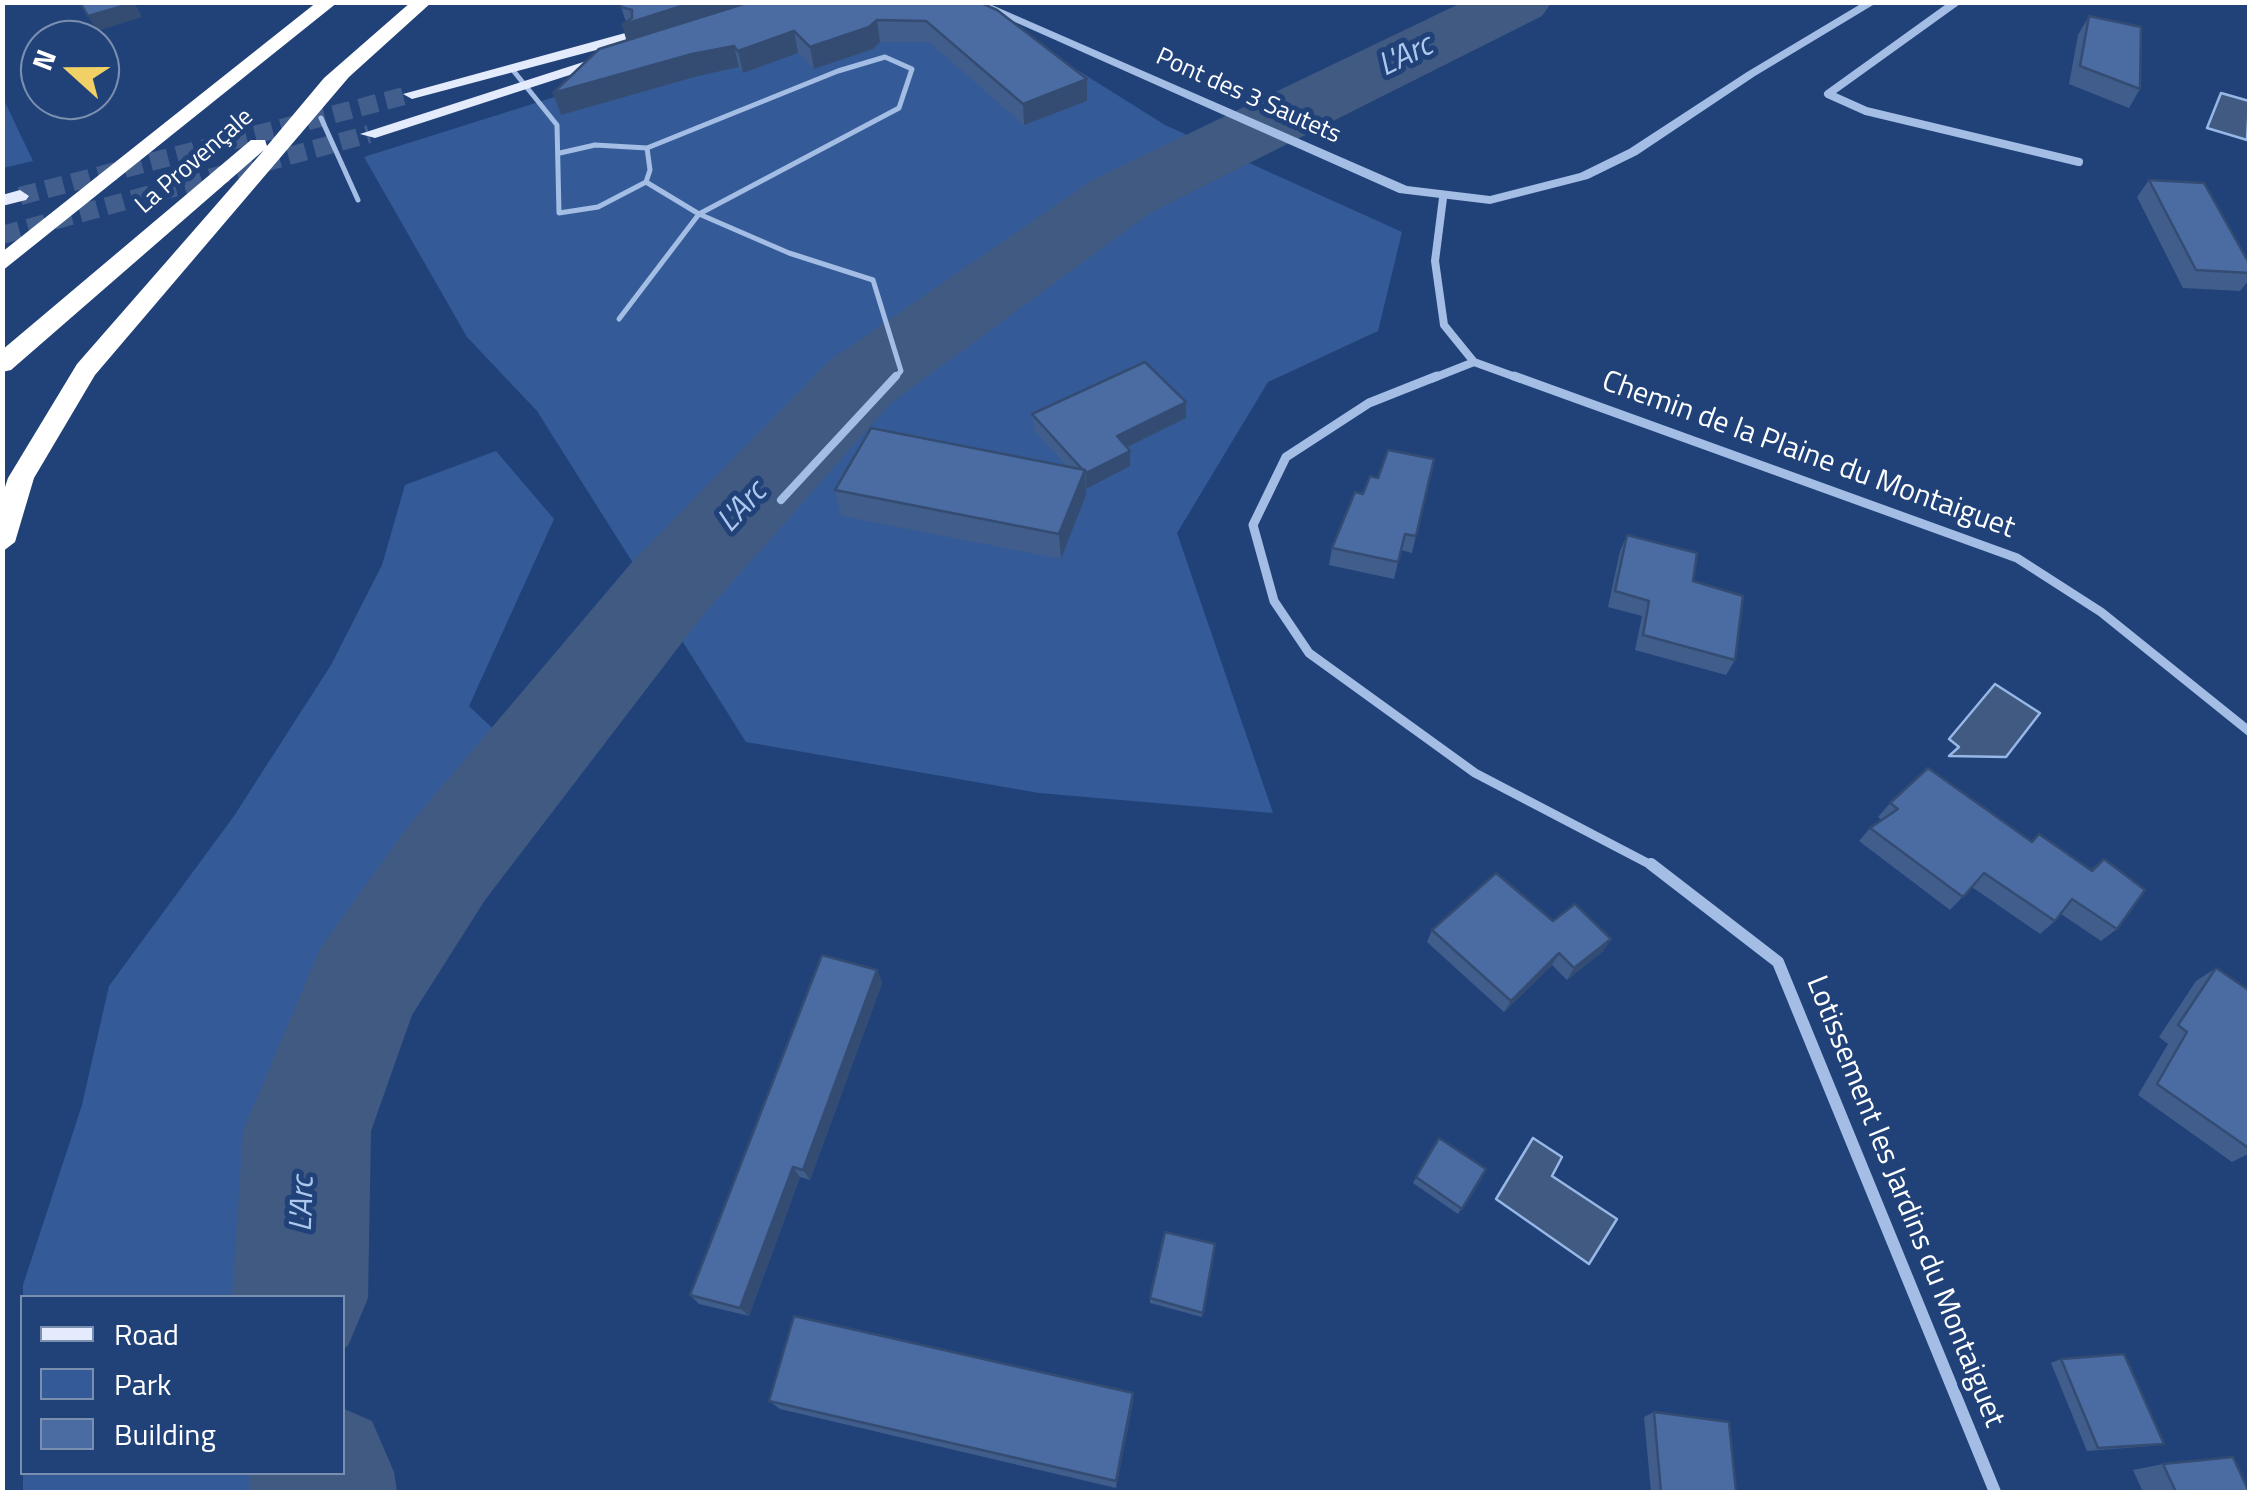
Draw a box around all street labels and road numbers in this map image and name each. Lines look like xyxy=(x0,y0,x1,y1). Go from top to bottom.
street label: Pont des 3 Sautets xyxy=(1151,43,1345,151)
street label: La Provençale xyxy=(130,103,260,221)
street label: Chemin de la Plaine du Montaiguet xyxy=(1597,364,2019,548)
street label: Lotissement les Jardins du Montaiguet xyxy=(1797,971,2011,1433)

